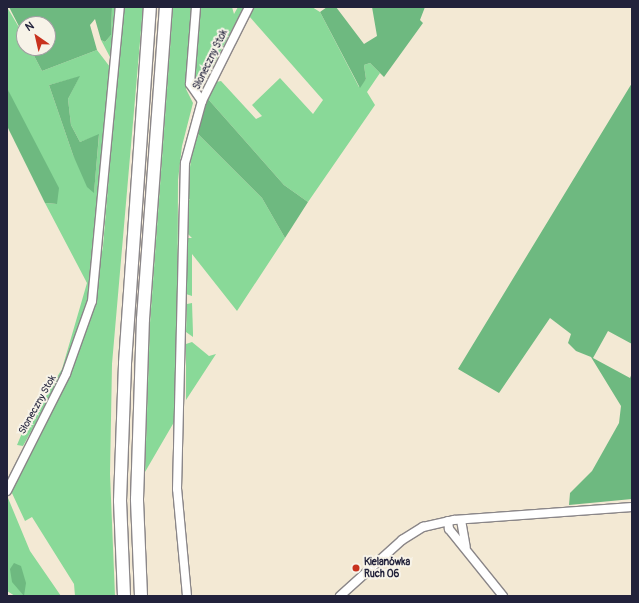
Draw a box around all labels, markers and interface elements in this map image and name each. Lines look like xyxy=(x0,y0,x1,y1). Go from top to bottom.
north arrow xyxy=(16,16,56,56)
text: N xyxy=(23,19,36,34)
street label: Słoneczny Stok xyxy=(191,28,231,92)
street label: Słoneczny Stok xyxy=(17,373,59,437)
place label: Kielanówka Ruch 06 xyxy=(364,556,410,580)
marker: Kielanówka Ruch 06 xyxy=(351,563,361,573)

